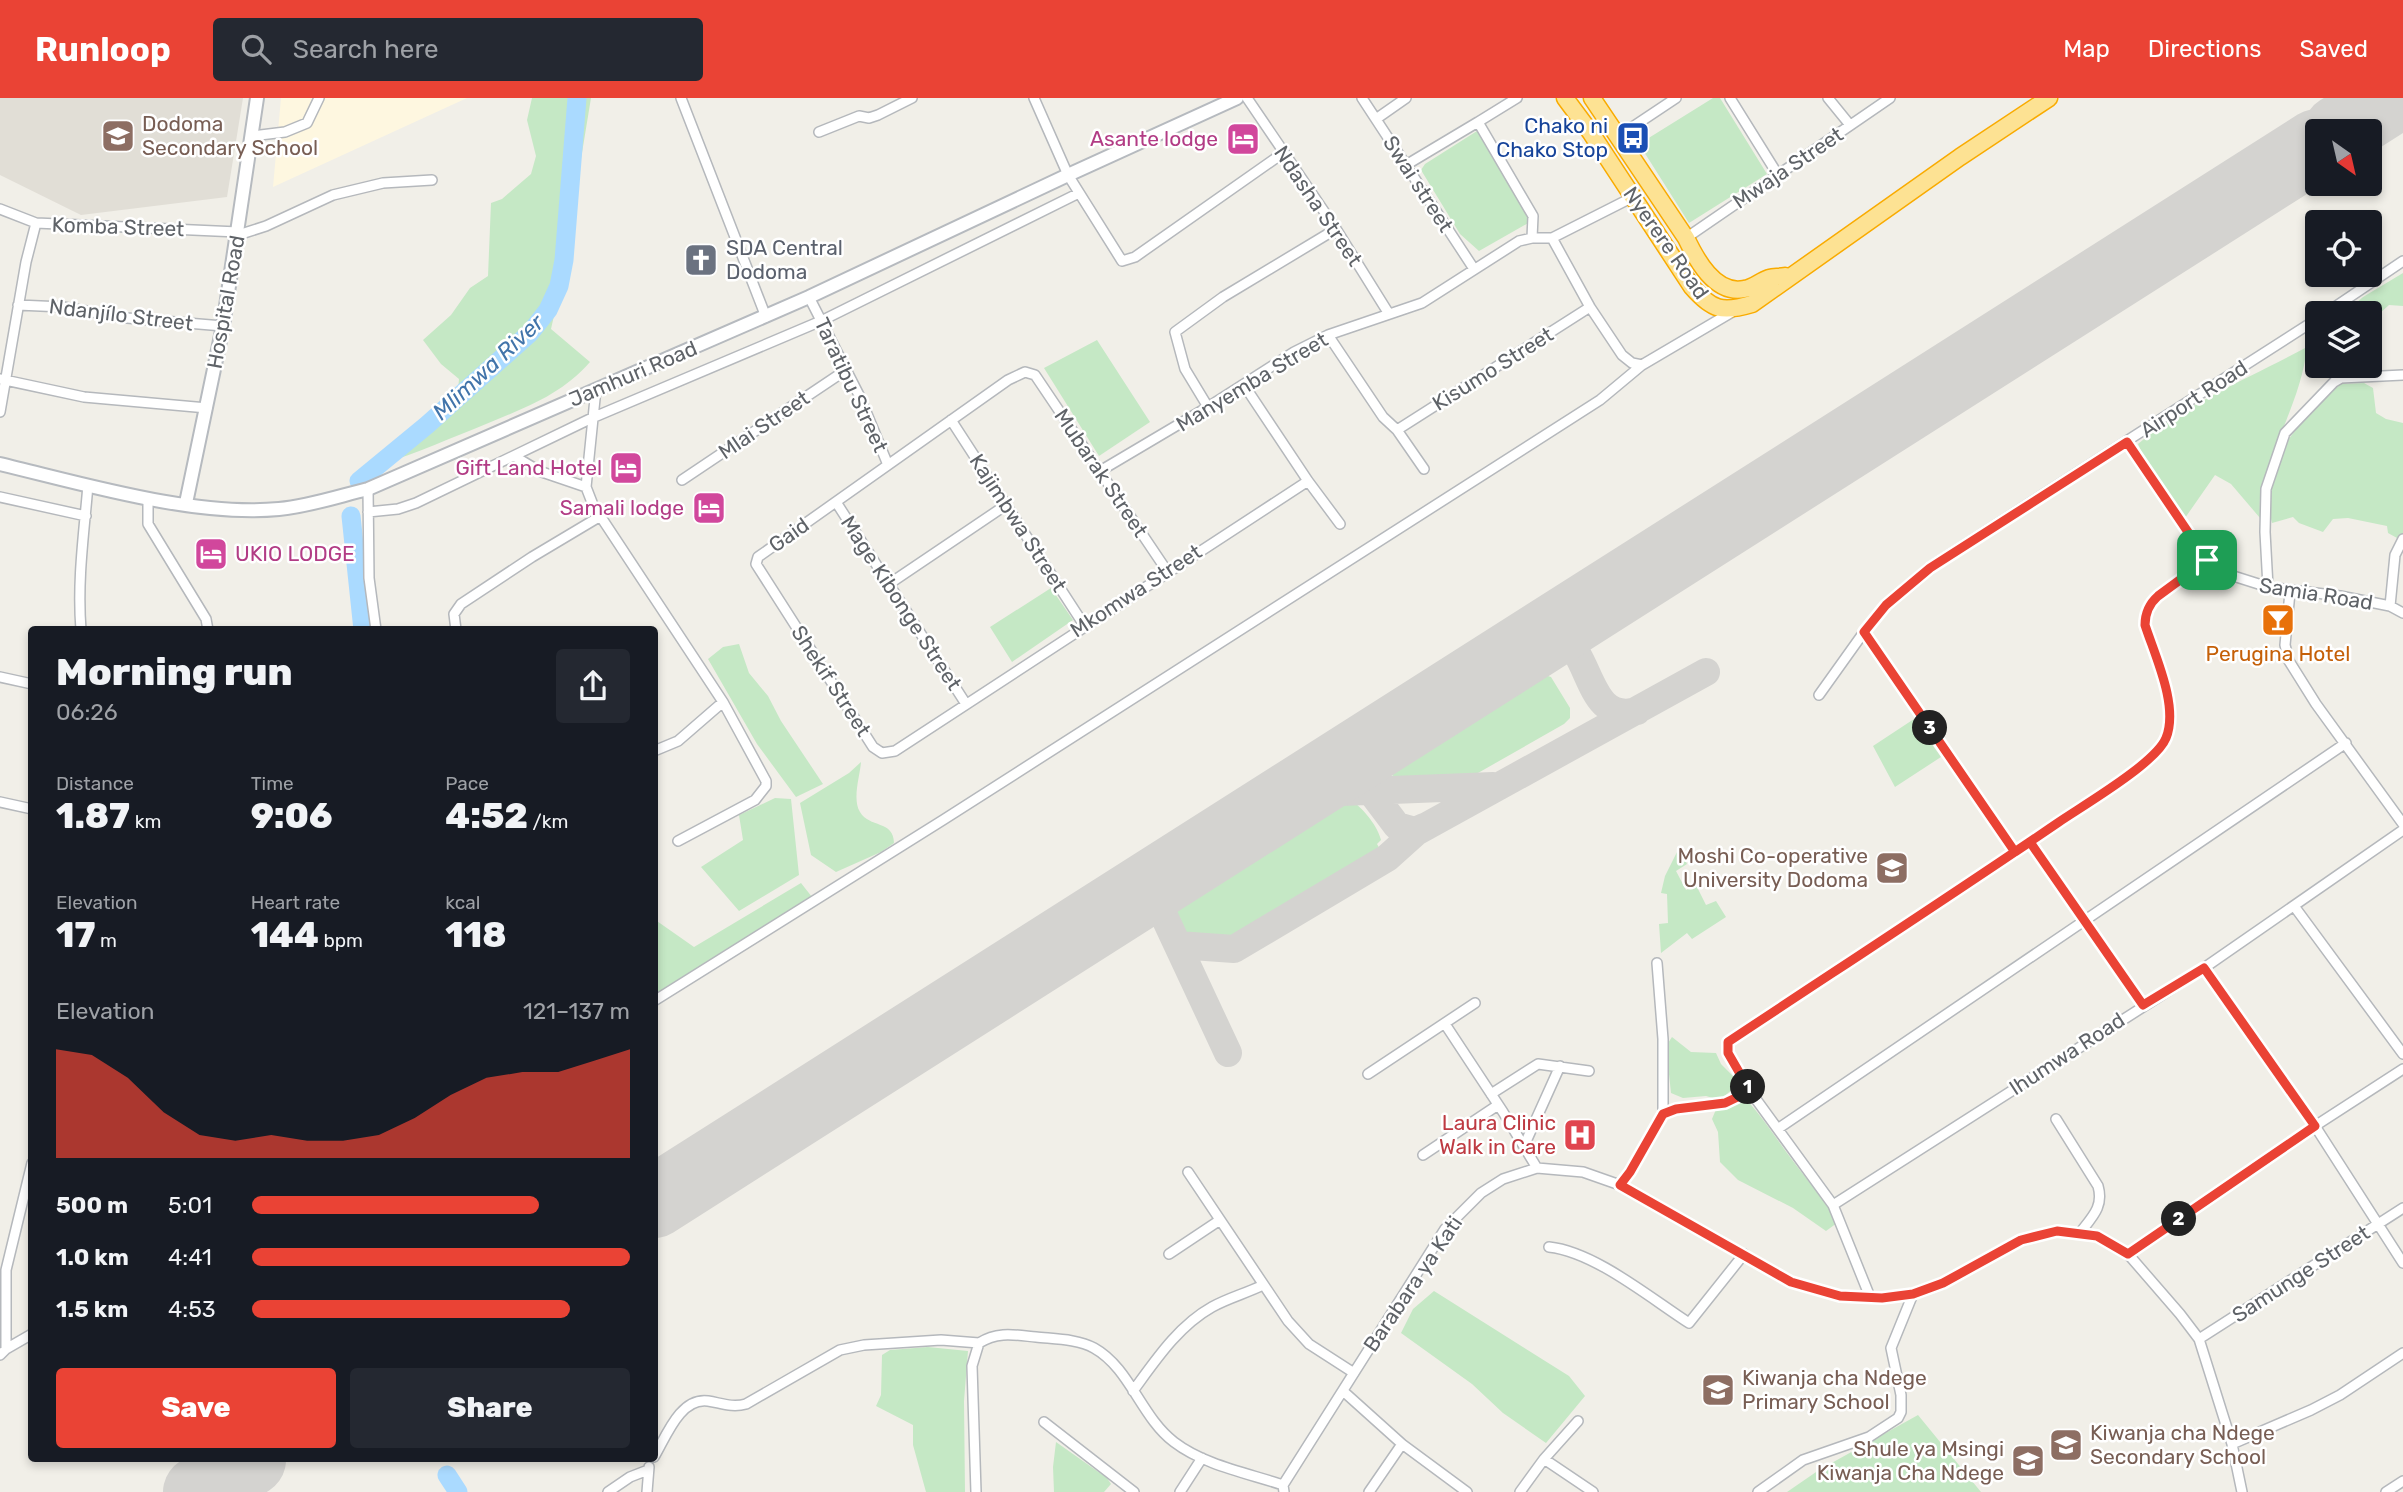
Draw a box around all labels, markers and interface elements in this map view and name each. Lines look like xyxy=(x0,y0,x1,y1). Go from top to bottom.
search box xyxy=(213,18,703,81)
text: Runloop xyxy=(35,30,171,69)
icon: search xyxy=(237,30,275,68)
text: Search here xyxy=(293,34,439,65)
text: Map xyxy=(2063,35,2110,63)
text: Directions xyxy=(2148,35,2261,63)
text: Saved xyxy=(2299,35,2368,63)
place label: Dodoma Secondary School xyxy=(142,111,318,160)
place label: Chako ni Chako Stop xyxy=(1496,113,1608,162)
school or university icon: Dodoma Secondary School xyxy=(99,117,137,155)
bus stop icon: Chako ni Chako Stop xyxy=(1614,119,1652,157)
north arrow xyxy=(2305,119,2382,196)
map controls xyxy=(2305,119,2382,378)
hotel icon: Asante lodge xyxy=(1224,120,1262,158)
street label: Mwaja Street xyxy=(1728,121,1848,214)
place label: Asante lodge xyxy=(1090,126,1218,151)
street label: Swai street xyxy=(1378,131,1459,237)
street label: Ndasha Street xyxy=(1269,141,1368,271)
street label: Nyerere Road xyxy=(1618,182,1714,304)
button: locate xyxy=(2305,210,2382,287)
street label: Komba Street xyxy=(51,212,185,241)
street label: Hospital Road xyxy=(201,233,250,371)
place label: SDA Central Dodoma xyxy=(726,235,843,284)
church icon: SDA Central Dodoma xyxy=(682,241,720,279)
street label: Ndanjílo Street xyxy=(48,293,195,336)
button: layers xyxy=(2305,301,2382,378)
water label: Mlimwa River xyxy=(427,308,550,426)
street label: Taratibu Street xyxy=(809,314,894,456)
street label: Kisumo Street xyxy=(1428,322,1558,416)
street label: Manyemba Street xyxy=(1171,326,1332,437)
street label: Jamhuri Road xyxy=(565,335,701,412)
street label: Airport Road xyxy=(2135,355,2252,443)
street label: Mlai Street xyxy=(713,385,814,464)
street label: Mubarak Street xyxy=(1049,404,1154,542)
hotel icon: Gift Land Hotel xyxy=(607,449,645,487)
street label: Kajimbwa Street xyxy=(964,449,1072,596)
place label: Gift Land Hotel xyxy=(455,455,602,480)
hotel icon: Samali lodge xyxy=(690,489,728,527)
place label: Samali lodge xyxy=(560,495,684,520)
street label: Mage Kibonge Street xyxy=(836,511,967,695)
street label: Gaid xyxy=(764,512,814,557)
pin xyxy=(2177,530,2237,590)
hotel icon: UKIO LODGE xyxy=(192,535,230,573)
street label: Mkomwa Street xyxy=(1065,539,1206,642)
place label: UKIO LODGE xyxy=(235,541,355,566)
icon: arrive xyxy=(2188,541,2226,579)
street label: Samia Road xyxy=(2257,572,2375,615)
bar icon: Perugina Hotel xyxy=(2259,601,2297,639)
street label: Shekif Street xyxy=(786,621,876,741)
place label: Perugina Hotel xyxy=(2206,641,2350,666)
text: Morning run xyxy=(56,649,293,695)
button: share xyxy=(556,649,630,723)
text: 06:26 xyxy=(56,698,118,726)
pin: 3 xyxy=(1912,710,1948,746)
text: 3 xyxy=(1923,716,1936,739)
text: Distance xyxy=(56,772,134,795)
text: Time xyxy=(251,772,294,795)
text: Pace xyxy=(445,772,489,795)
text: 1.87 xyxy=(56,795,130,837)
text: 9:06 xyxy=(251,795,333,837)
text: 4:52 xyxy=(445,795,528,837)
text: km xyxy=(130,810,161,833)
text: /km xyxy=(528,810,568,833)
place label: Moshi Co-operative University Dodoma xyxy=(1677,843,1868,892)
school or university icon: Moshi Co-operative University Dodoma xyxy=(1873,849,1911,887)
text: Elevation xyxy=(56,891,137,914)
text: Heart rate xyxy=(251,891,340,914)
text: kcal xyxy=(445,891,480,914)
text: 17 xyxy=(56,914,95,956)
text: 144 xyxy=(251,914,319,956)
text: 118 xyxy=(445,914,507,956)
text: m xyxy=(95,929,117,952)
text: bpm xyxy=(319,929,363,952)
text: Elevation xyxy=(56,997,155,1025)
text: 121–137 m xyxy=(523,997,630,1025)
street label: Ihumwa Road xyxy=(2004,1007,2129,1100)
pin: 1 xyxy=(1730,1070,1766,1104)
text: 1 xyxy=(1743,1075,1752,1098)
place label: Laura Clinic Walk in Care xyxy=(1439,1110,1556,1159)
hospital icon: Laura Clinic Walk in Care xyxy=(1561,1116,1599,1154)
text: 500 m xyxy=(56,1191,128,1219)
text: 5:01 xyxy=(168,1191,212,1219)
pin: 2 xyxy=(2162,1202,2196,1236)
text: 2 xyxy=(2172,1207,2185,1230)
street label: Barabara ya Kati xyxy=(1358,1211,1467,1356)
street label: Samunge Street xyxy=(2227,1220,2374,1327)
text: 1.0 km xyxy=(56,1243,129,1271)
text: 4:41 xyxy=(168,1243,212,1271)
text: 1.5 km xyxy=(56,1295,128,1323)
text: 4:53 xyxy=(168,1295,216,1323)
place label: Kiwanja cha Ndege Primary School xyxy=(1742,1365,1927,1414)
button: Save xyxy=(56,1368,336,1448)
button: Share xyxy=(350,1368,630,1448)
school or university icon: Kiwanja cha Ndege Primary School xyxy=(1699,1371,1737,1409)
place label: Kiwanja cha Ndege Secondary School xyxy=(2090,1420,2275,1469)
school or university icon: Kiwanja cha Ndege Secondary School xyxy=(2047,1426,2085,1464)
place label: Shule ya Msingi Kiwanja Cha Ndege xyxy=(1817,1436,2004,1485)
school or university icon: Shule ya Msingi Kiwanja Cha Ndege xyxy=(2009,1442,2047,1480)

